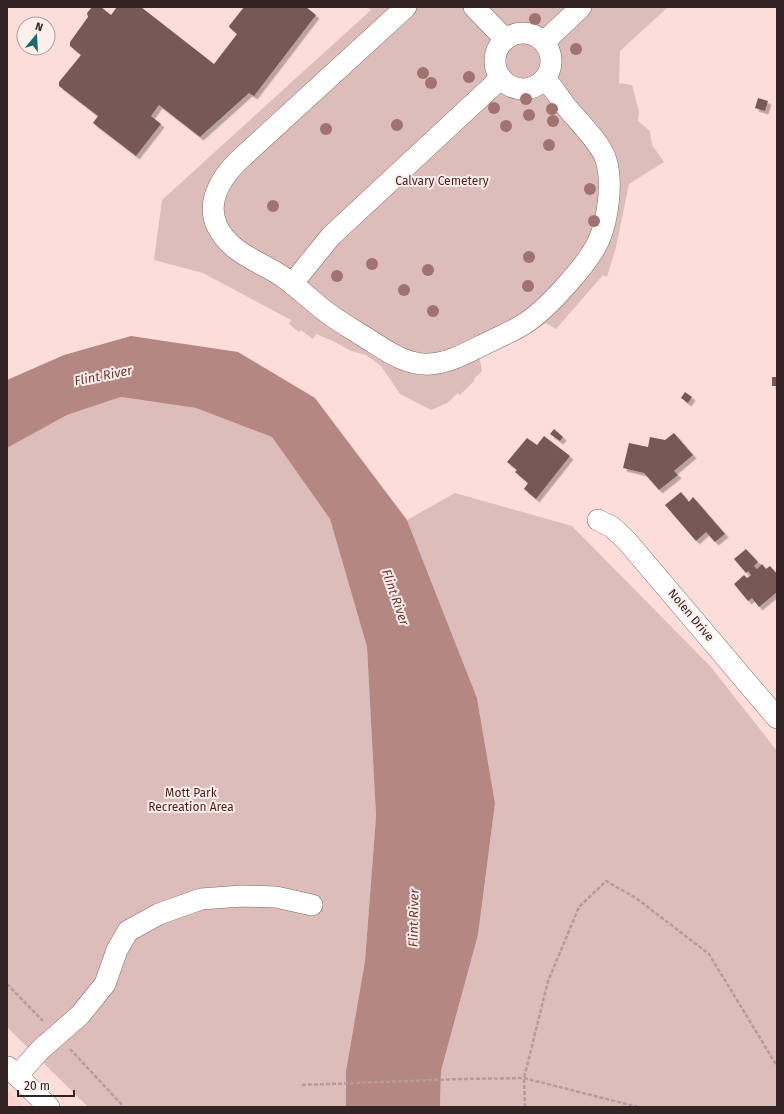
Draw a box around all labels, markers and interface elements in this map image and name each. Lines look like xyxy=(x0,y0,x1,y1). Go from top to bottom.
north arrow xyxy=(16,16,56,56)
text: N xyxy=(33,20,44,34)
park label: Calvary Cemetery xyxy=(395,174,489,188)
water label: Flint River xyxy=(73,362,134,388)
water label: Flint River xyxy=(379,567,412,628)
street label: Nolen Drive xyxy=(665,586,717,644)
park label: Mott Park Recreation Area xyxy=(148,786,234,814)
water label: Flint River xyxy=(405,888,422,947)
scale bar xyxy=(18,1072,74,1098)
text: 20 m xyxy=(24,1079,50,1093)

